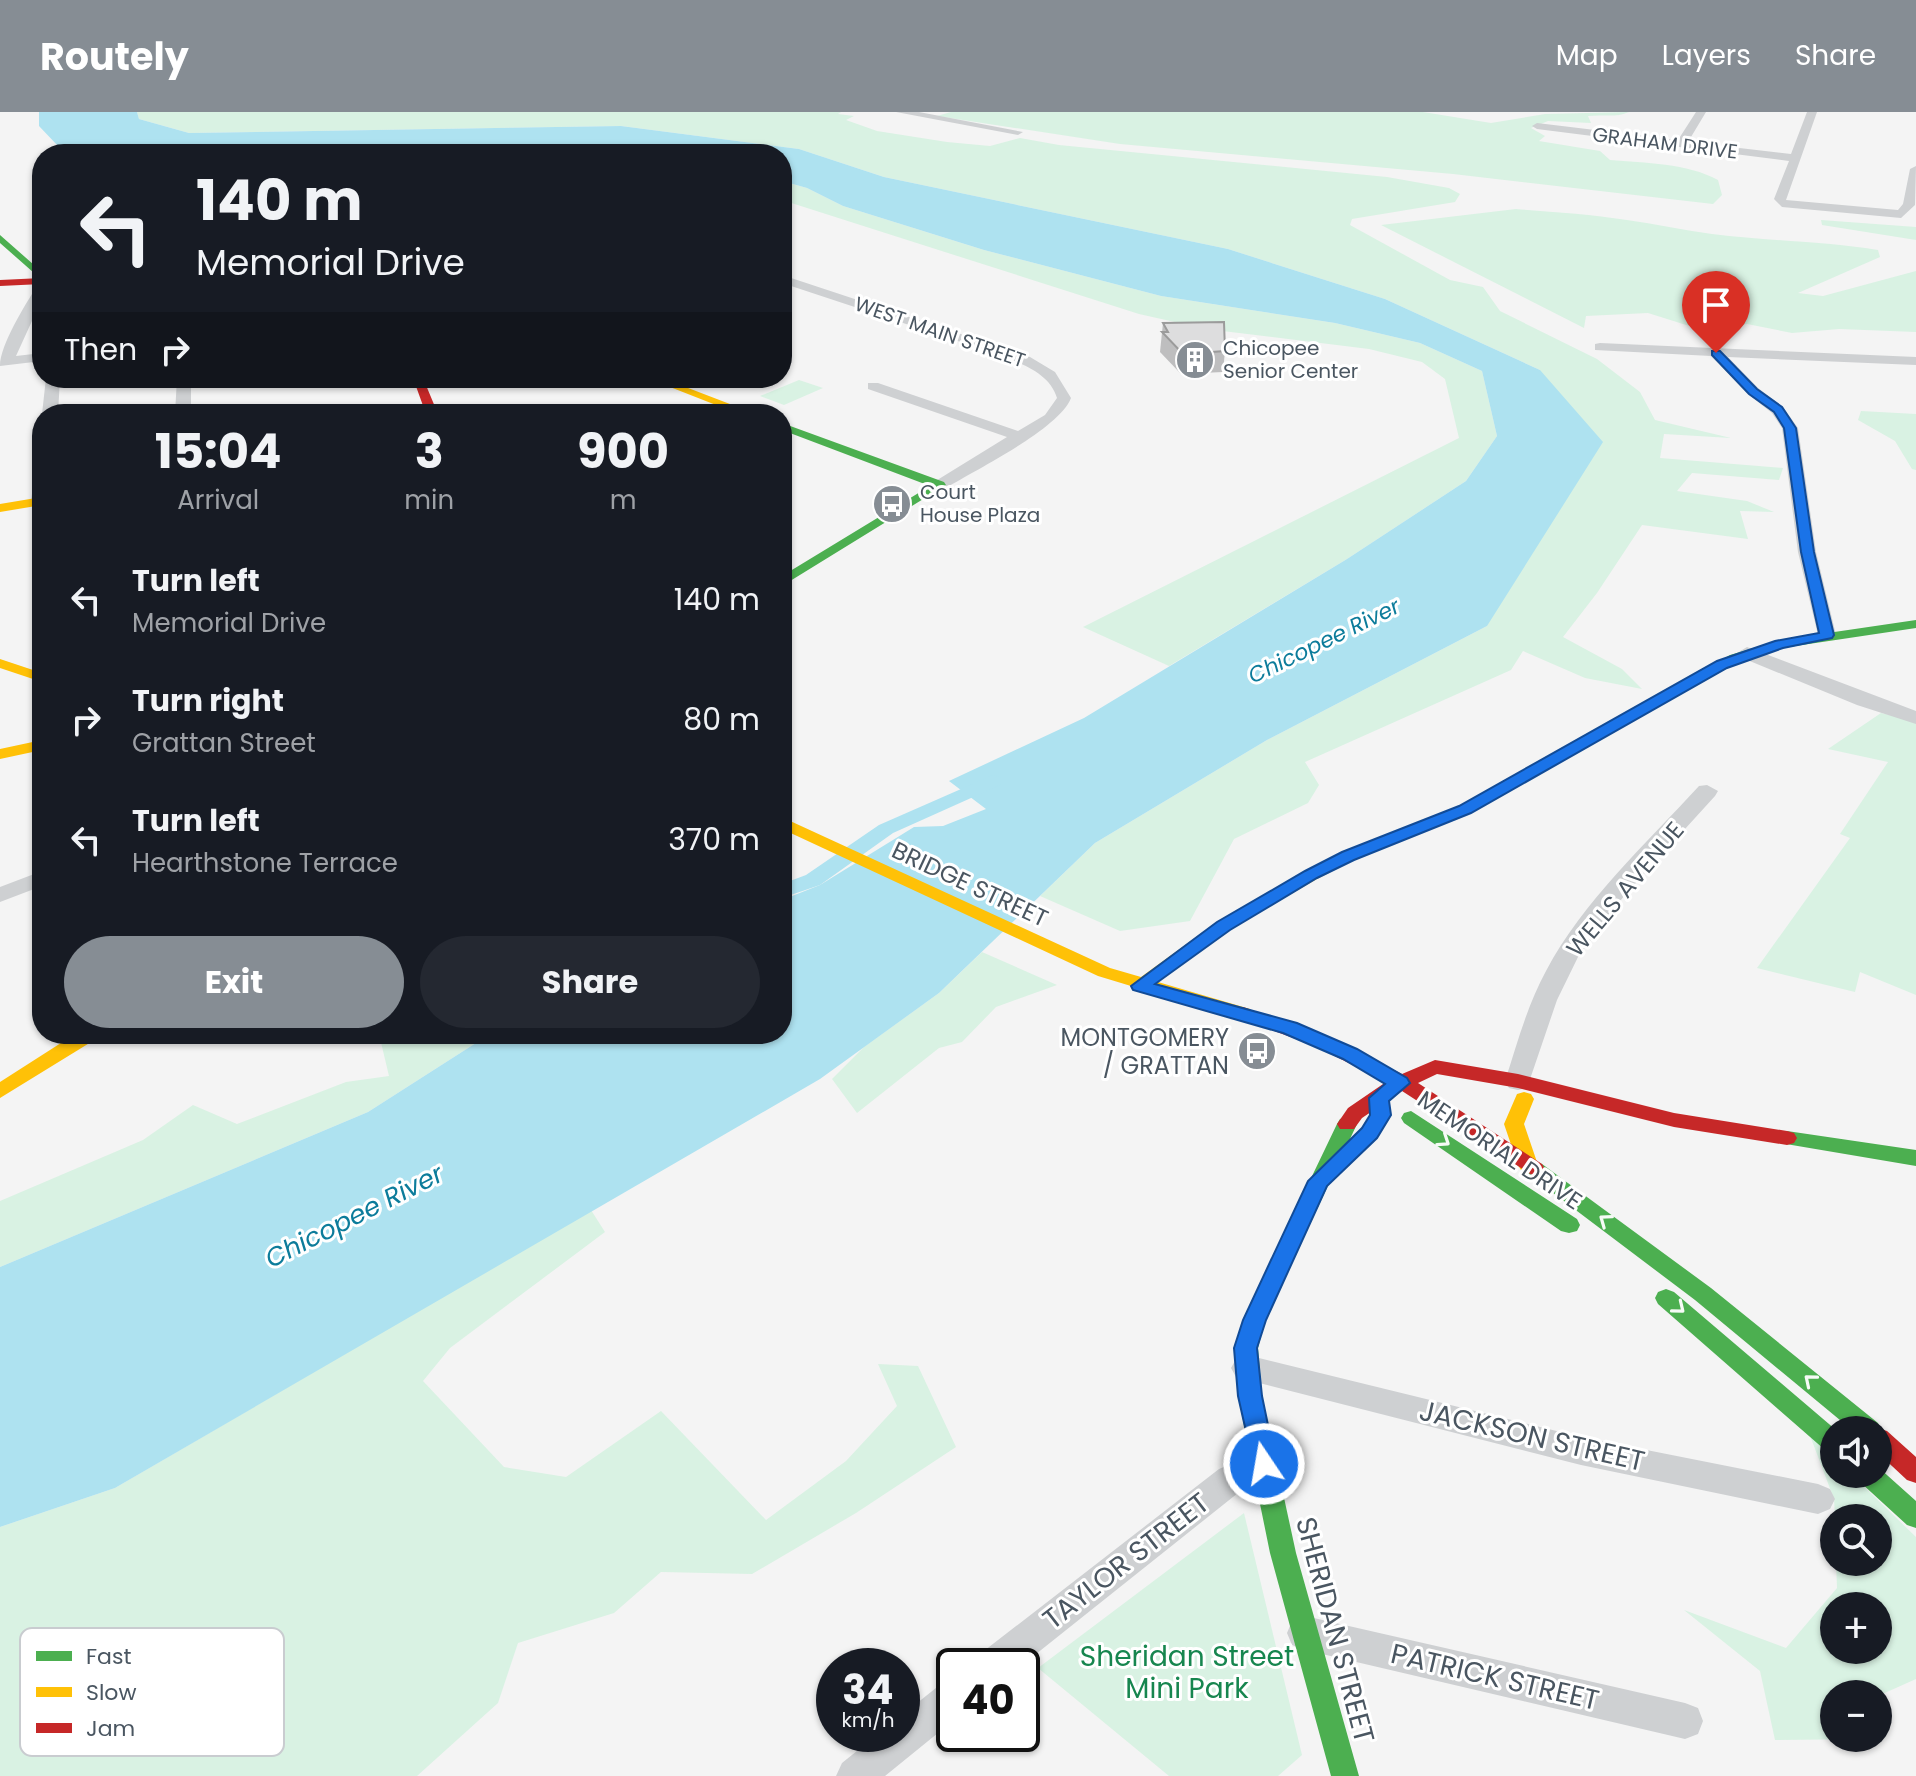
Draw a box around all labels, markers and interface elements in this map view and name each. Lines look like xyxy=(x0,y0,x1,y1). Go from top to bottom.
text: Routely xyxy=(40,30,189,83)
text: Map xyxy=(1556,36,1618,75)
text: Layers xyxy=(1662,36,1751,75)
text: Share xyxy=(1795,36,1876,75)
street label: GRAHAM DRIVE xyxy=(1591,120,1739,166)
text: 140 m xyxy=(196,161,363,240)
icon: left xyxy=(64,176,168,280)
text: Memorial Drive xyxy=(196,237,465,288)
pin xyxy=(1682,271,1750,353)
icon: arrive xyxy=(1694,283,1738,327)
street label: WEST MAIN STREET xyxy=(851,290,1029,374)
text: Then xyxy=(64,328,137,371)
icon: right xyxy=(153,328,197,372)
place label: Chicopee Senior Center xyxy=(1223,334,1358,385)
building icon: Chicopee Senior Center xyxy=(1174,339,1216,381)
text: 15:04 xyxy=(155,418,282,485)
text: 3 xyxy=(415,418,444,485)
text: 900 xyxy=(577,418,669,485)
place label: Court House Plaza xyxy=(920,478,1040,529)
text: Arrival xyxy=(177,482,259,518)
text: min xyxy=(404,482,454,518)
text: m xyxy=(610,482,636,518)
bus stop icon: Court House Plaza xyxy=(871,483,913,525)
text: Turn left xyxy=(132,559,260,602)
icon: left xyxy=(64,578,108,622)
text: 140 m xyxy=(674,578,760,621)
water label: Chicopee River xyxy=(1243,590,1406,691)
text: Memorial Drive xyxy=(132,605,326,641)
text: Turn right xyxy=(132,679,284,722)
icon: right xyxy=(64,698,108,742)
text: 80 m xyxy=(683,698,760,741)
text: Grattan Street xyxy=(132,725,316,761)
text: Turn left xyxy=(132,799,260,842)
street label: WELLS AVENUE xyxy=(1559,814,1691,964)
icon: left xyxy=(64,818,108,862)
text: 370 m xyxy=(668,818,760,861)
street label: BRIDGE STREET xyxy=(887,833,1053,935)
text: Hearthstone Terrace xyxy=(132,845,398,881)
button: Exit xyxy=(64,936,404,1028)
button: Share xyxy=(420,936,760,1028)
place label: MONTGOMERY / GRATTAN xyxy=(1060,1021,1229,1082)
bus stop icon: MONTGOMERY / GRATTAN xyxy=(1236,1030,1278,1072)
street label: MEMORIAL DRIVE xyxy=(1411,1083,1589,1217)
one-way arrow xyxy=(1436,1131,1450,1146)
water label: Chicopee River xyxy=(259,1155,451,1276)
one-way arrow xyxy=(1599,1215,1613,1229)
one-way arrow xyxy=(1670,1298,1684,1313)
one-way arrow xyxy=(1804,1375,1819,1390)
street label: JACKSON STREET xyxy=(1415,1391,1649,1481)
map controls xyxy=(1820,1416,1892,1752)
button: sound xyxy=(1820,1416,1892,1488)
position arrow xyxy=(1222,1422,1306,1506)
street label: TAYLOR STREET xyxy=(1035,1484,1217,1638)
button: search xyxy=(1820,1504,1892,1576)
street label: SHERIDAN STREET xyxy=(1286,1513,1384,1747)
button: + xyxy=(1820,1592,1892,1664)
legend xyxy=(20,1628,284,1756)
street label: PATRICK STREET xyxy=(1387,1634,1603,1720)
park label: Sheridan Street Mini Park xyxy=(1080,1637,1294,1708)
text: Fast xyxy=(86,1641,131,1672)
speed limit sign: 40 xyxy=(936,1648,1040,1752)
text: 34 xyxy=(842,1662,894,1718)
text: Slow xyxy=(86,1677,136,1708)
button: − xyxy=(1820,1680,1892,1752)
text: km/h xyxy=(841,1706,895,1734)
text: Jam xyxy=(86,1713,135,1744)

